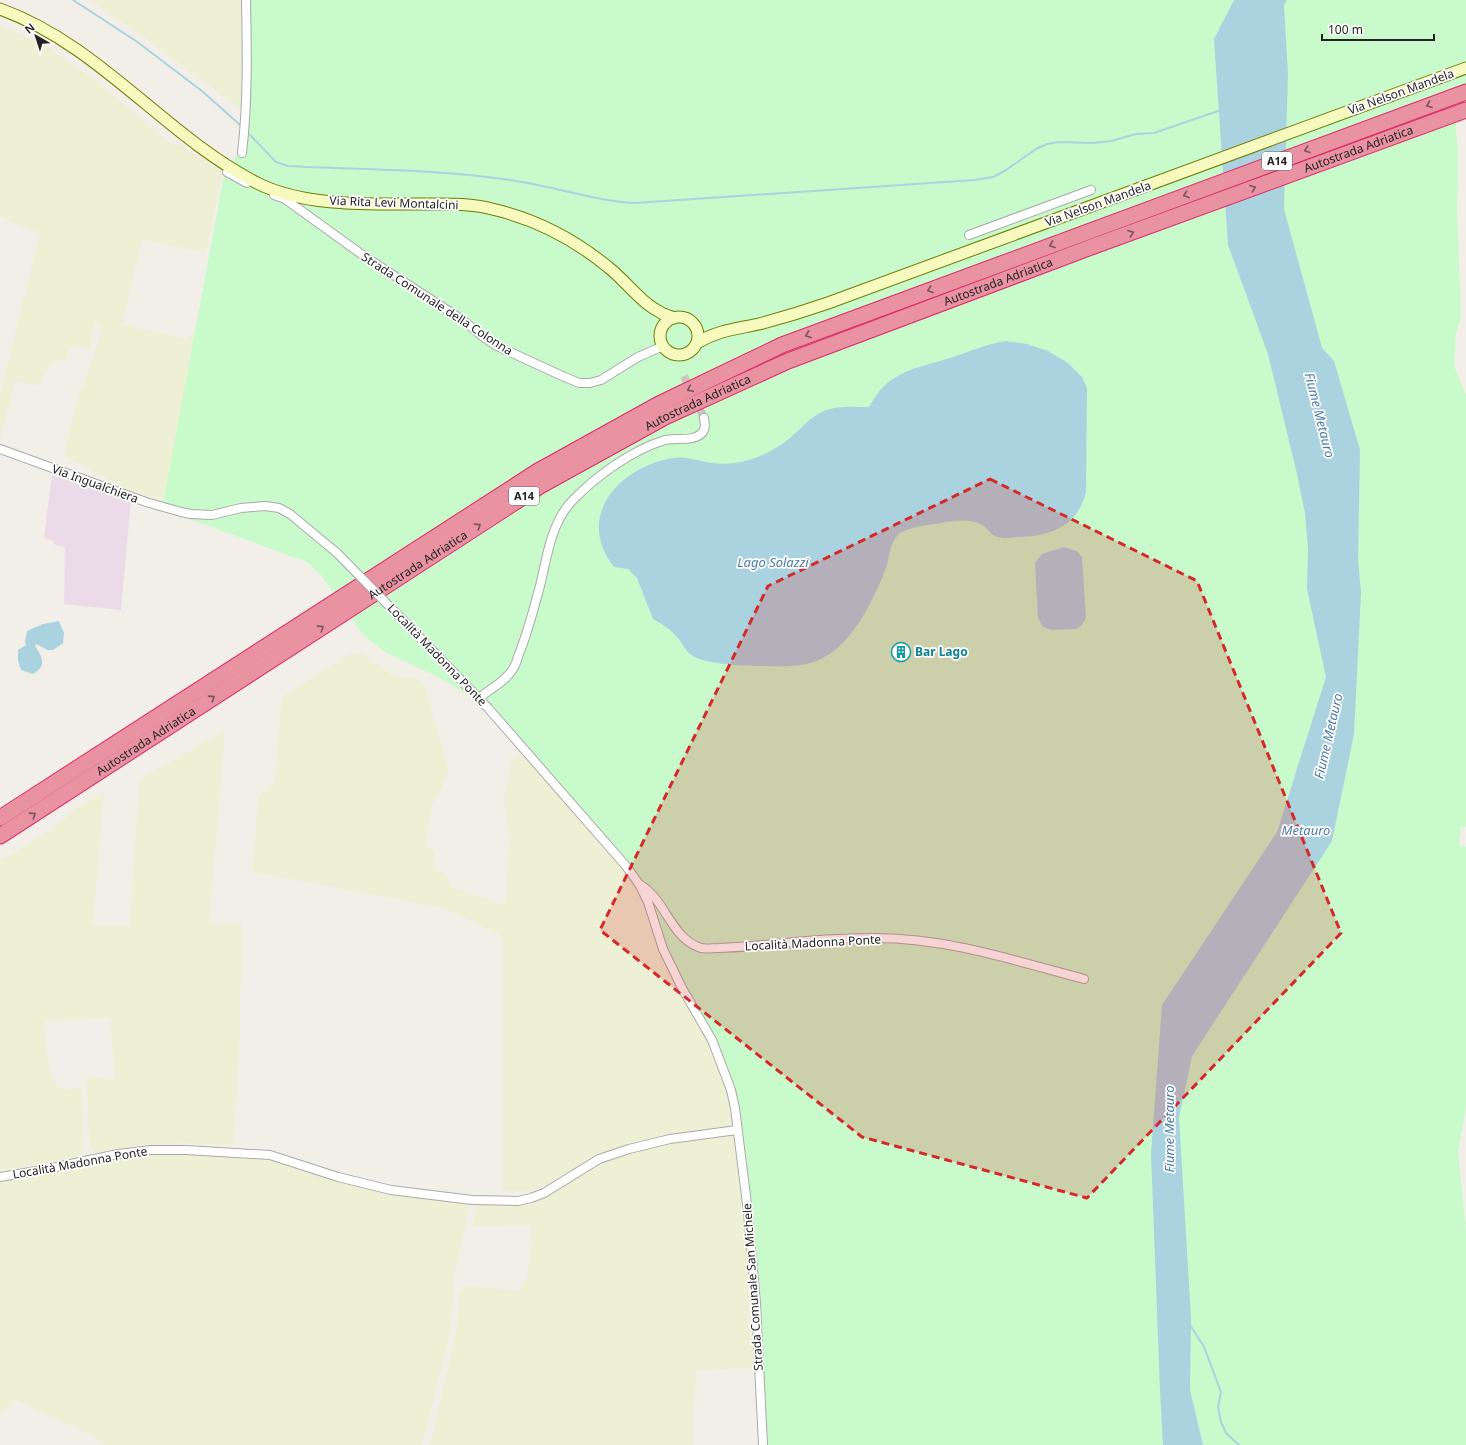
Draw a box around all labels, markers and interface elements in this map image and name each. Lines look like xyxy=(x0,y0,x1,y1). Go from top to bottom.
north arrow xyxy=(16,16,56,56)
scale bar xyxy=(1322,16,1434,42)
text: N xyxy=(21,19,38,36)
text: 100 m xyxy=(1328,21,1363,38)
street label: Via Nelson Mandela xyxy=(1345,64,1456,119)
one-way arrow xyxy=(1426,101,1433,109)
street label: Autostrada Adriatica xyxy=(1301,121,1415,177)
one-way arrow xyxy=(1304,146,1311,154)
road number: A14 xyxy=(1262,152,1292,170)
street label: Via Nelson Mandela xyxy=(1042,176,1153,231)
one-way arrow xyxy=(1249,184,1256,192)
one-way arrow xyxy=(1182,191,1189,199)
street label: Via Rita Levi Montalcini xyxy=(329,192,459,213)
one-way arrow xyxy=(1127,229,1134,237)
one-way arrow xyxy=(1049,240,1056,248)
street label: Strada Comunale della Colonna xyxy=(358,248,516,359)
street label: Autostrada Adriatica xyxy=(941,253,1055,310)
one-way arrow xyxy=(927,285,934,294)
one-way arrow xyxy=(805,331,812,339)
street label: Autostrada Adriatica xyxy=(641,370,753,435)
water label: Fiume Metauro xyxy=(1301,371,1339,459)
one-way arrow xyxy=(687,384,694,392)
street label: Via Ingualchiera xyxy=(50,460,141,507)
road number: A14 xyxy=(509,487,539,505)
one-way arrow xyxy=(473,524,480,531)
street label: Autostrada Adriatica xyxy=(365,526,471,603)
water label: Lago Solazzi xyxy=(737,553,809,571)
street label: Località Madonna Ponte xyxy=(384,600,491,710)
one-way arrow xyxy=(317,625,324,632)
building icon: Bar Lago xyxy=(890,641,912,663)
place label: Bar Lago xyxy=(915,643,968,660)
water label: Fiume Metauro xyxy=(1309,691,1347,781)
one-way arrow xyxy=(208,695,215,703)
street label: Autostrada Adriatica xyxy=(93,702,199,779)
one-way arrow xyxy=(29,812,36,819)
water label: Metauro xyxy=(1282,821,1330,839)
street label: Località Madonna Ponte xyxy=(744,930,882,955)
water label: Fiume Metauro xyxy=(1160,1085,1178,1173)
street label: Località Madonna Ponte xyxy=(11,1142,149,1183)
street label: Strada Comunale San Michele xyxy=(738,1202,767,1371)

